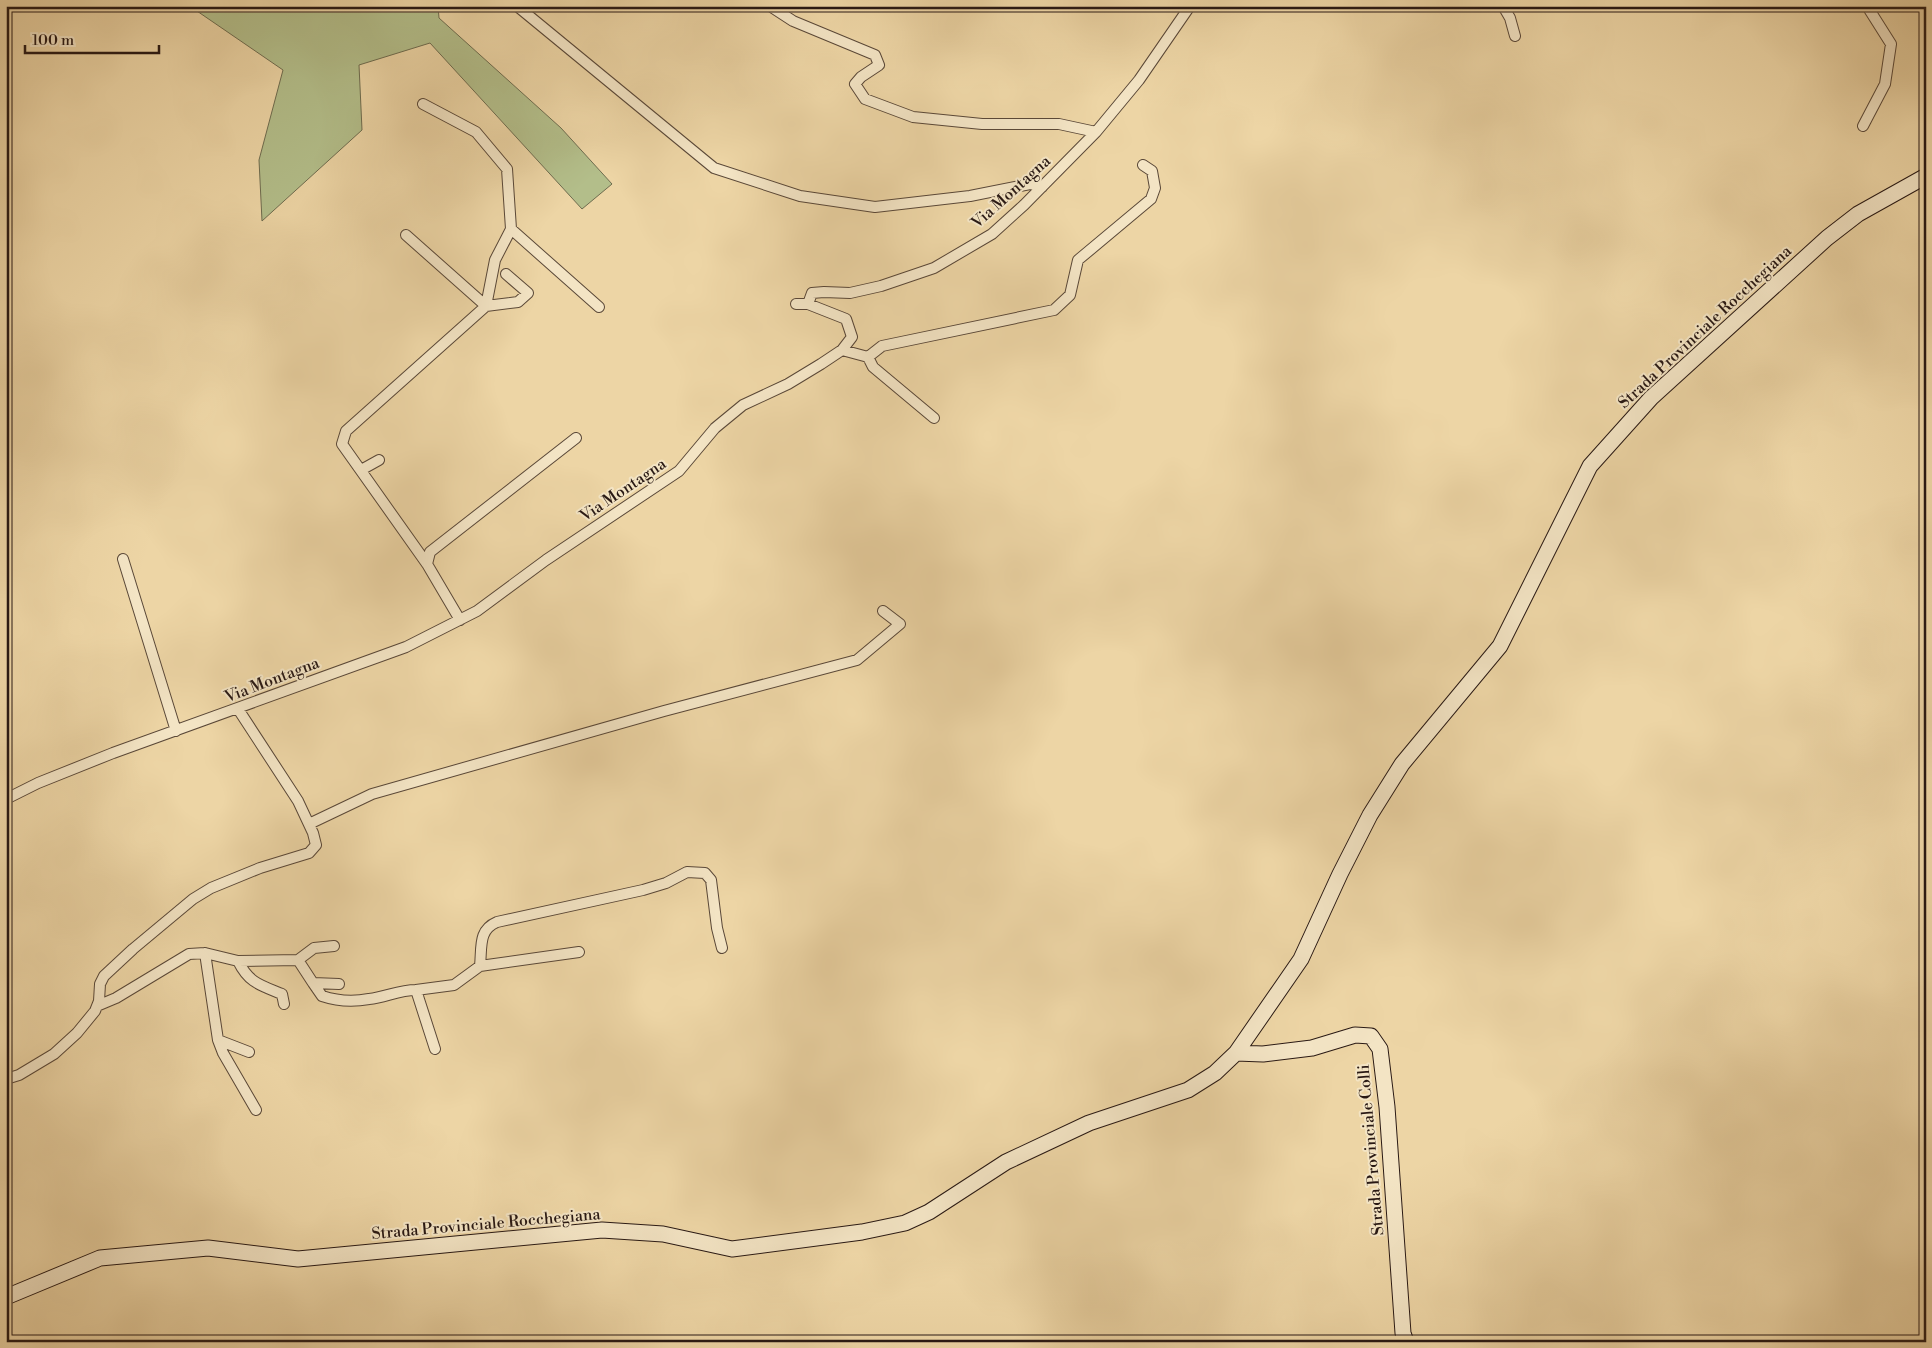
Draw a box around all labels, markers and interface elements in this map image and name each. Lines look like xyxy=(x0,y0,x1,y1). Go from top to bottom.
scale bar xyxy=(25,22,159,54)
text: 100 m xyxy=(32,31,74,50)
street label: Via Montagna xyxy=(966,151,1055,233)
street label: Strada Provinciale Rocchegiana xyxy=(1614,241,1797,413)
street label: Via Montagna xyxy=(575,453,671,527)
street label: Via Montagna xyxy=(221,652,323,708)
street label: Strada Provinciale Colli xyxy=(1354,1064,1388,1236)
street label: Strada Provinciale Rocchegiana xyxy=(371,1204,602,1244)

